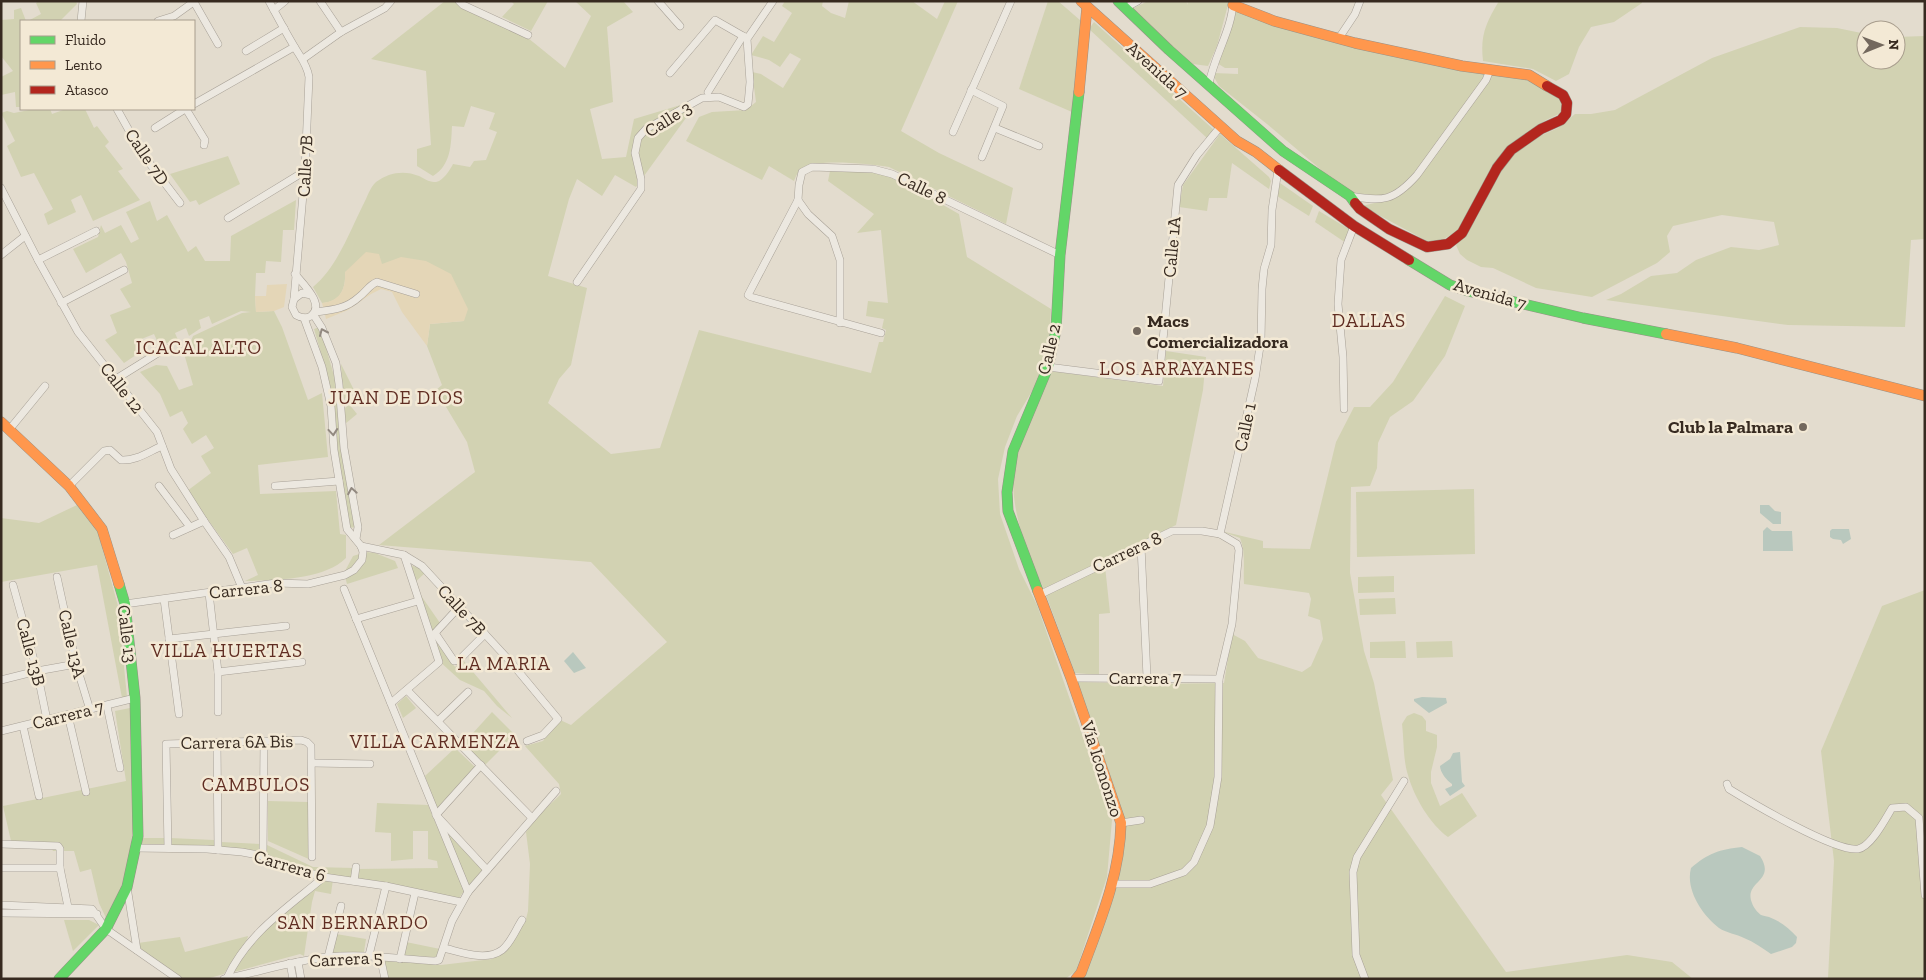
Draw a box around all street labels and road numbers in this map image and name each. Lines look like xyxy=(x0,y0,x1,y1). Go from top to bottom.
street label: Avenida 7 xyxy=(1122,37,1192,103)
street label: Calle 3 xyxy=(640,96,696,142)
street label: Calle 7D xyxy=(120,124,174,190)
street label: Calle 7B xyxy=(292,134,318,197)
street label: Calle 8 xyxy=(894,167,950,209)
street label: Calle 1A xyxy=(1158,215,1186,278)
street label: Avenida 7 xyxy=(1451,273,1529,315)
street label: Calle 2 xyxy=(1032,321,1066,377)
street label: Calle 12 xyxy=(95,358,149,418)
street label: Calle 1 xyxy=(1229,400,1261,453)
street label: Carrera 8 xyxy=(1089,526,1165,578)
street label: Carrera 8 xyxy=(208,574,284,604)
street label: Calle 7B xyxy=(433,580,491,640)
street label: Calle 13 xyxy=(113,604,141,664)
street label: Calle 13A xyxy=(53,607,91,681)
street label: Calle 13B xyxy=(11,616,51,688)
street label: Carrera 7 xyxy=(1109,667,1182,689)
street label: Carrera 7 xyxy=(30,695,106,734)
street label: Vía Icononzo xyxy=(1076,717,1128,820)
street label: Carrera 6A Bis xyxy=(180,730,294,754)
street label: Carrera 6 xyxy=(251,845,329,887)
street label: Carrera 5 xyxy=(309,946,383,972)

